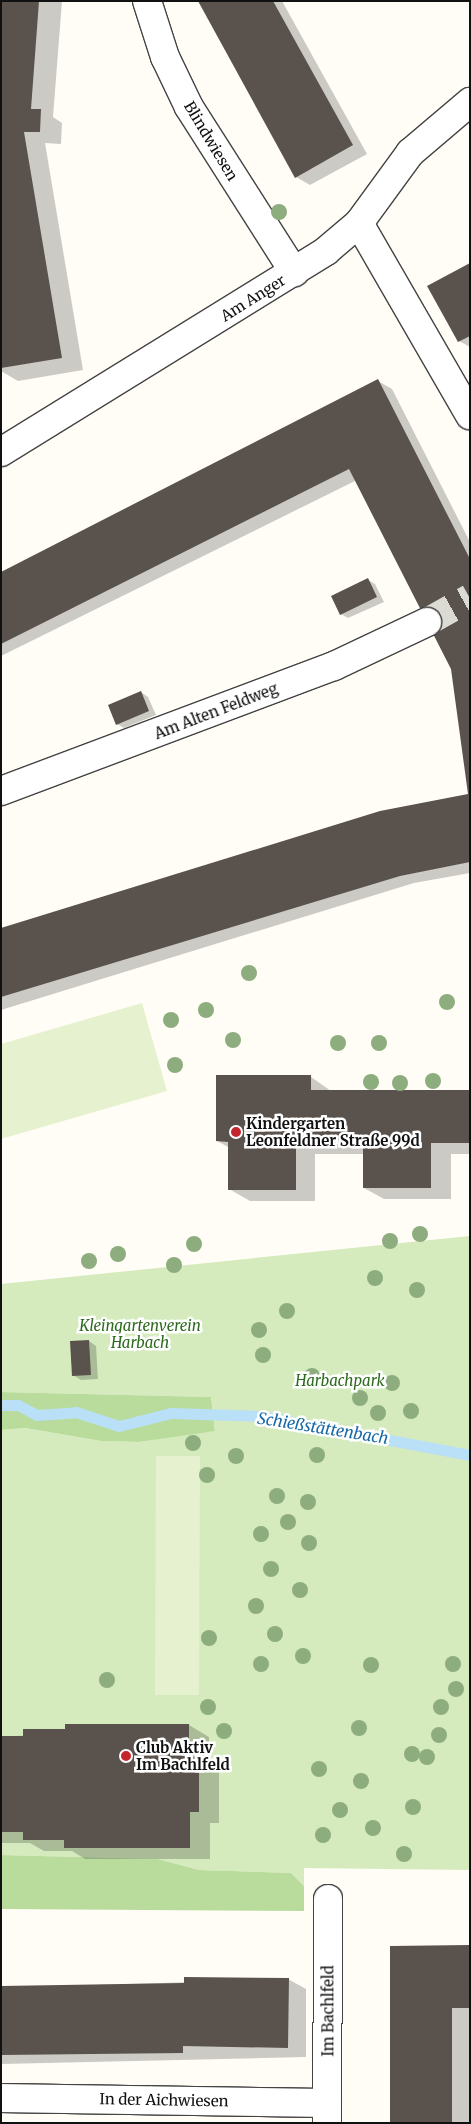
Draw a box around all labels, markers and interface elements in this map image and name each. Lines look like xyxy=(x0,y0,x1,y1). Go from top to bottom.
street label: Blindwiesen xyxy=(180,98,242,184)
street label: Am Anger xyxy=(217,271,289,325)
street label: Am Alten Feldweg xyxy=(152,679,280,743)
place label: Kindergarten Leonfeldner Straße 99d xyxy=(246,1114,420,1149)
marker: Kindergarten Leonfeldner Straße 99d xyxy=(230,1126,242,1138)
park label: Kleingartenverein Harbach xyxy=(79,1316,201,1351)
park label: Harbachpark xyxy=(295,1372,385,1390)
water label: Schießstättenbach xyxy=(256,1408,390,1448)
place label: Club Aktiv Im Bachlfeld xyxy=(136,1738,230,1773)
marker: Club Aktiv Im Bachlfeld xyxy=(120,1750,132,1762)
street label: Im Bachlfeld xyxy=(319,1965,337,2057)
street label: In der Aichwiesen xyxy=(99,2090,229,2110)

